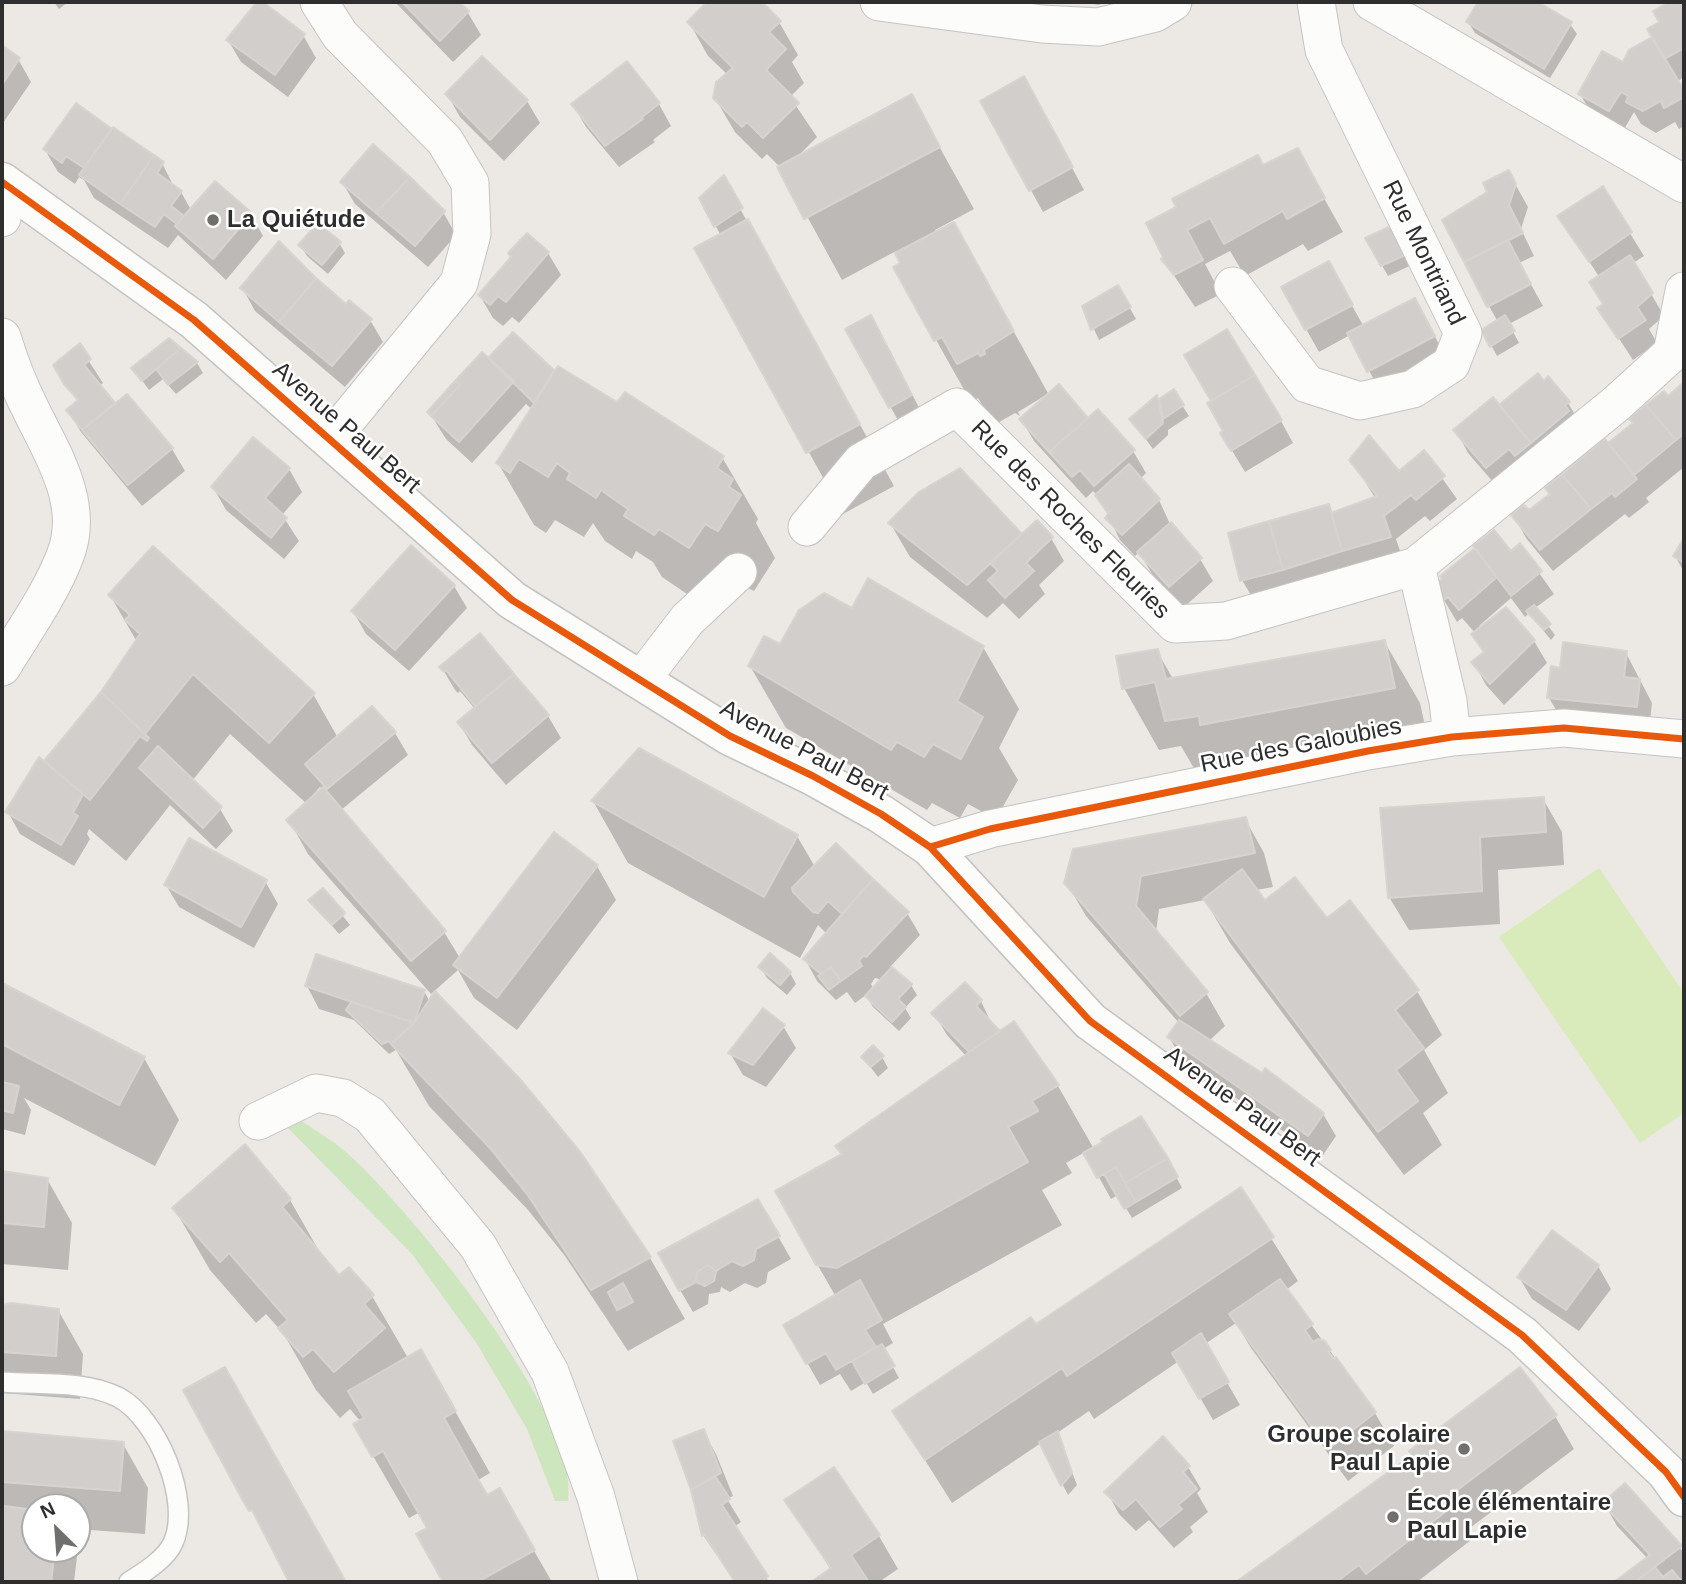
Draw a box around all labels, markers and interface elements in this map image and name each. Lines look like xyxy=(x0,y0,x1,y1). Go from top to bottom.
street label: Rue Montriand xyxy=(1376,176,1470,330)
place label: La Quiétude xyxy=(227,206,366,234)
marker: La Quiétude xyxy=(205,212,221,228)
street label: Avenue Paul Bert xyxy=(266,356,426,500)
street label: Rue des Roches Fleuries xyxy=(965,415,1175,625)
street label: Avenue Paul Bert xyxy=(715,695,893,807)
street label: Rue des Galoubies xyxy=(1198,712,1404,780)
street label: Avenue Paul Bert xyxy=(1158,1041,1326,1173)
place label: Groupe scolaire Paul Lapie xyxy=(1267,1421,1450,1477)
marker: Groupe scolaire Paul Lapie xyxy=(1456,1441,1472,1457)
place label: École élémentaire Paul Lapie xyxy=(1407,1489,1611,1545)
north arrow xyxy=(21,1493,91,1563)
text: N xyxy=(37,1498,58,1523)
marker: École élémentaire Paul Lapie xyxy=(1385,1509,1401,1525)

